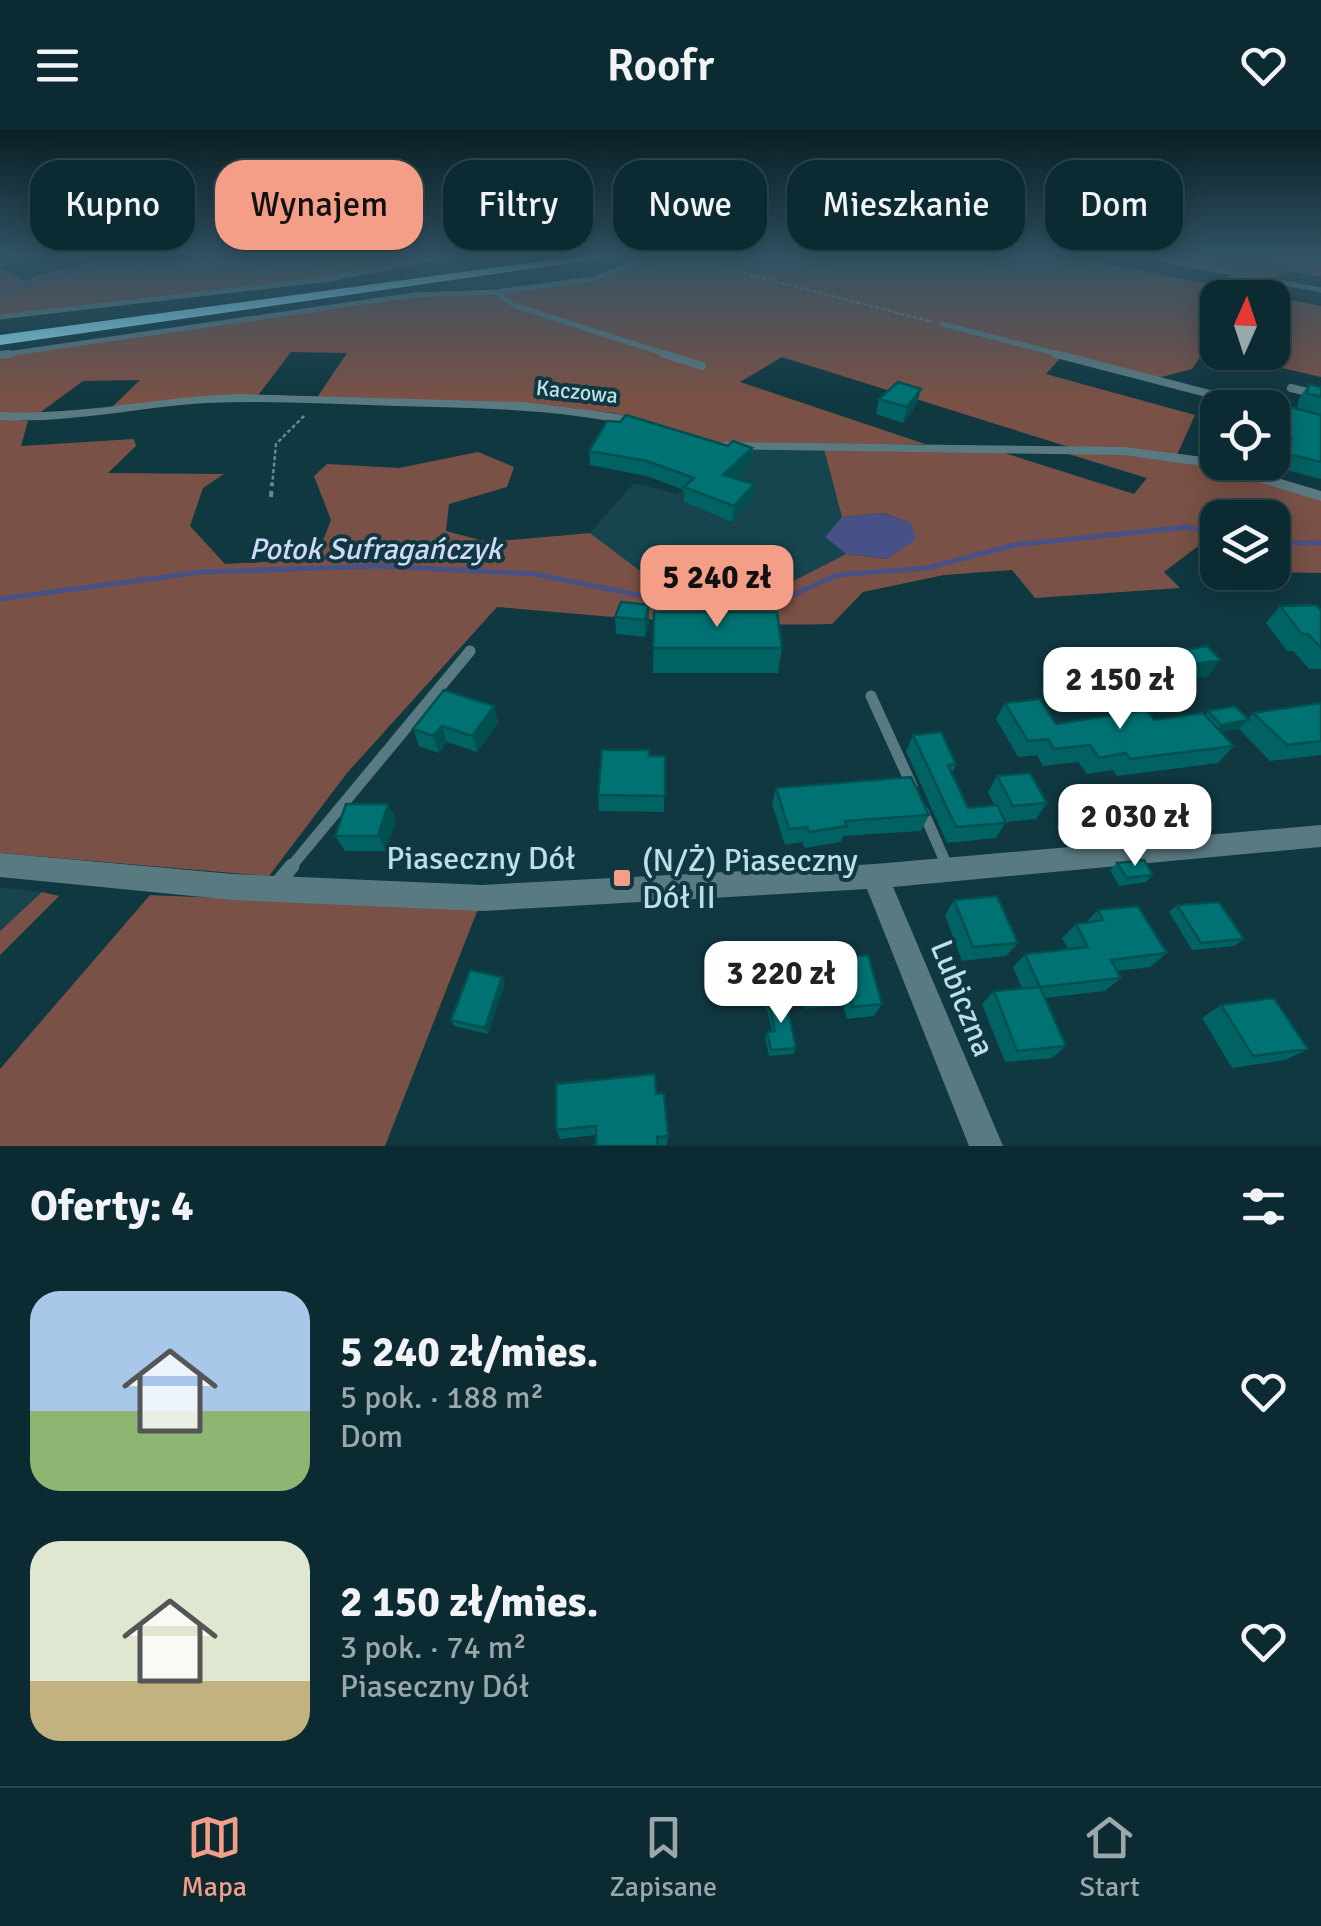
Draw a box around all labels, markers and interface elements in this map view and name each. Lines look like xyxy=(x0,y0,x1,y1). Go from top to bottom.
icon: menu xyxy=(30,38,85,93)
text: Roofr xyxy=(607,38,714,93)
icon: heart xyxy=(1236,38,1291,93)
chip: Kupno xyxy=(30,160,195,250)
chip: Wynajem xyxy=(215,160,423,250)
chip: Filtry xyxy=(443,160,593,250)
chip: Nowe xyxy=(613,160,767,250)
chip: Mieszkanie xyxy=(787,160,1025,250)
chip: Dom xyxy=(1045,160,1183,250)
north arrow xyxy=(1200,280,1290,370)
map controls xyxy=(1200,280,1290,590)
street label: Kaczowa xyxy=(535,374,619,409)
button: locate xyxy=(1200,390,1290,480)
button: layers xyxy=(1200,500,1290,590)
water label: Potok Sufragańczyk xyxy=(249,531,504,568)
pin: 5 240 zł xyxy=(614,545,820,630)
text: 5 240 zł xyxy=(662,558,772,597)
pin: 2 150 zł xyxy=(1017,647,1223,732)
text: 2 150 zł xyxy=(1065,660,1175,699)
pin: 2 030 zł xyxy=(1032,784,1238,869)
text: 2 030 zł xyxy=(1080,797,1190,836)
street label: Piaseczny Dół xyxy=(386,839,576,878)
place label: (N/Ż) Piaseczny Dół II xyxy=(642,841,858,917)
marker: (N/Ż) Piaseczny Dół II xyxy=(611,867,633,889)
street label: Lubiczna xyxy=(922,934,1003,1062)
pin: 3 220 zł xyxy=(678,941,884,1026)
text: 3 220 zł xyxy=(726,954,836,993)
icon: filters xyxy=(1236,1179,1291,1234)
text: Oferty: 4 xyxy=(30,1181,194,1232)
text: 5 240 zł/mies. xyxy=(340,1327,598,1378)
icon: home xyxy=(110,1331,230,1451)
icon: heart xyxy=(1236,1364,1291,1419)
text: 5 pok. · 188 m² xyxy=(340,1378,544,1417)
text: Dom xyxy=(340,1417,403,1456)
text: 2 150 zł/mies. xyxy=(340,1577,598,1628)
icon: home xyxy=(110,1581,230,1701)
icon: heart xyxy=(1236,1614,1291,1669)
text: 3 pok. · 74 m² xyxy=(340,1628,527,1667)
text: Piaseczny Dół xyxy=(340,1667,529,1706)
tab: Mapa xyxy=(181,1810,247,1904)
tab: Zapisane xyxy=(609,1810,717,1904)
tab: Start xyxy=(1080,1810,1140,1904)

